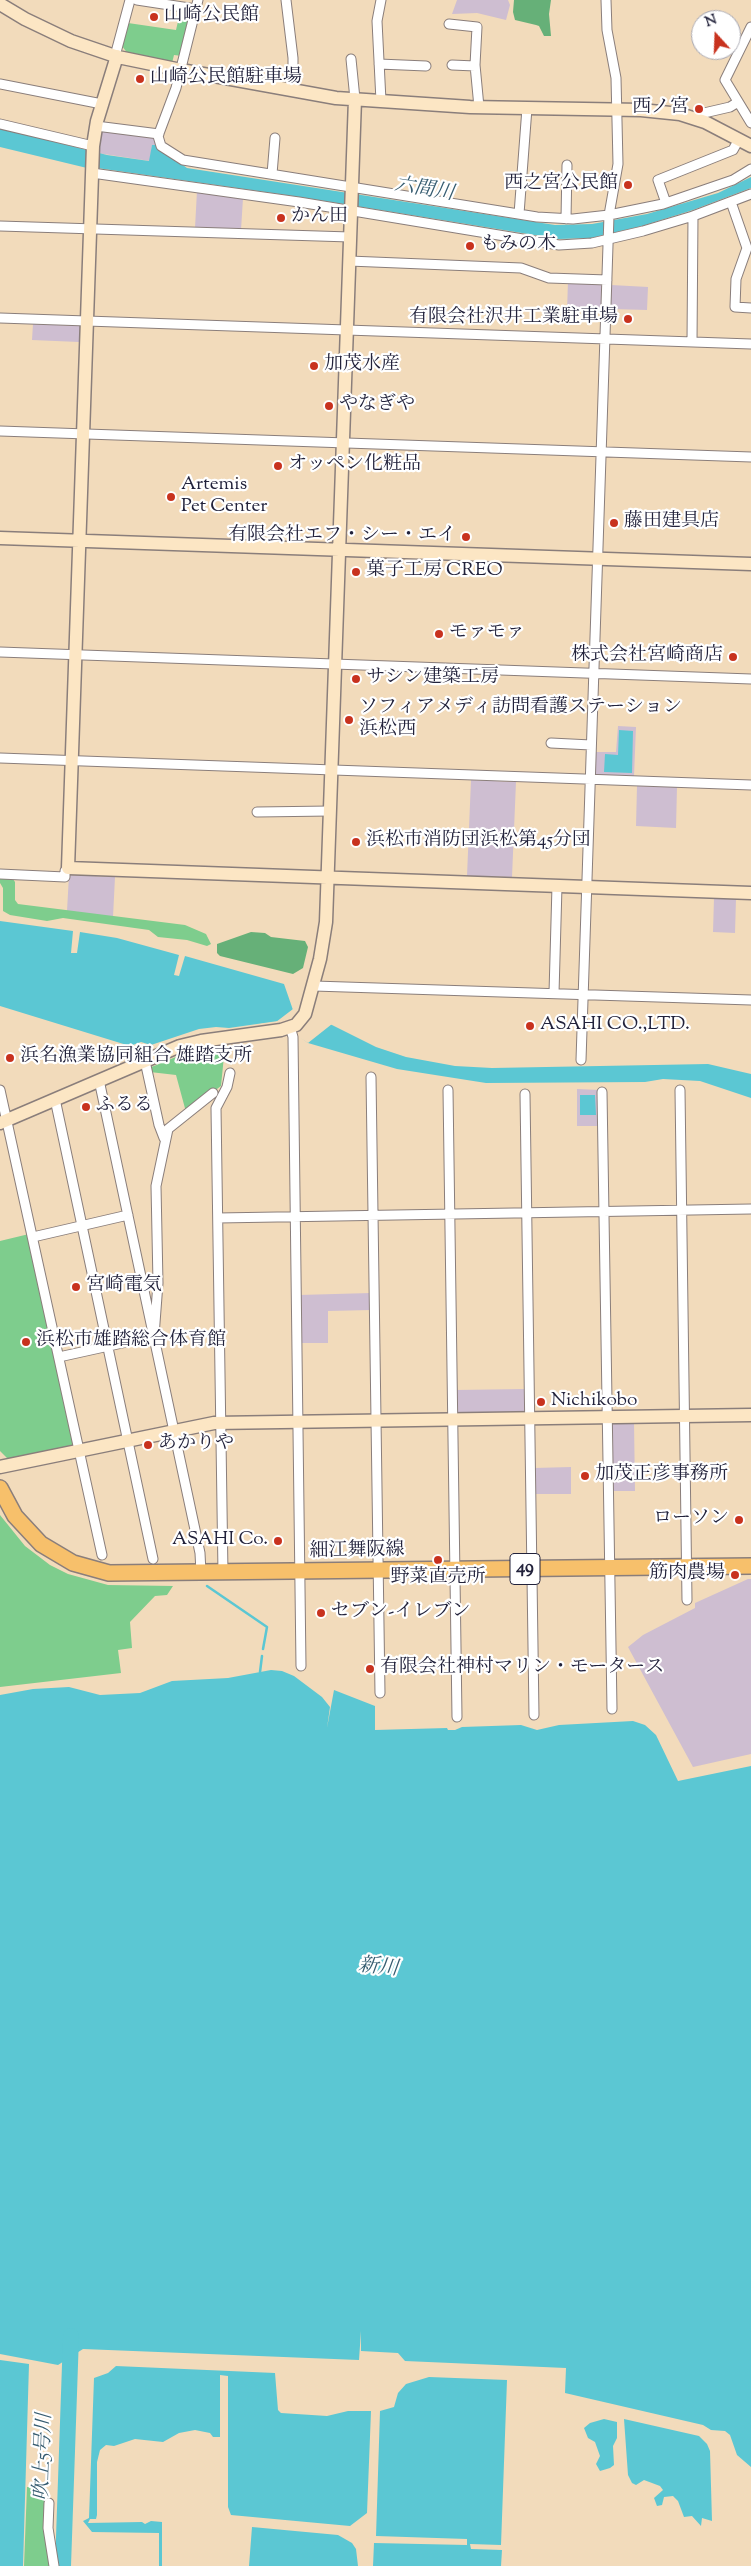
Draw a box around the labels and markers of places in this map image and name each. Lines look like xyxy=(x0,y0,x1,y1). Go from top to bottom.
place label: 山崎公民館 xyxy=(164,6,259,28)
marker: 山崎公民館 xyxy=(148,11,160,23)
place label: 山崎公民館駐車場 xyxy=(150,68,302,90)
marker: 山崎公民館駐車場 xyxy=(134,73,146,85)
place label: 西ノ宮 xyxy=(632,98,689,120)
marker: 西ノ宮 xyxy=(693,103,705,115)
place label: 西之宮公民館 xyxy=(504,174,618,196)
marker: 西之宮公民館 xyxy=(622,179,634,191)
place label: かん田 xyxy=(291,207,348,229)
marker: かん田 xyxy=(275,212,287,224)
place label: もみの木 xyxy=(480,235,556,257)
marker: もみの木 xyxy=(464,240,476,252)
place label: 有限会社沢井工業駐車場 xyxy=(409,308,618,330)
marker: 有限会社沢井工業駐車場 xyxy=(622,313,634,325)
place label: 加茂水産 xyxy=(324,355,400,377)
marker: 加茂水産 xyxy=(308,360,320,372)
place label: やなぎや xyxy=(339,395,415,417)
marker: やなぎや xyxy=(323,400,335,412)
place label: オッペン化粧品 xyxy=(288,455,421,477)
marker: オッペン化粧品 xyxy=(272,460,284,472)
place label: Artemis Pet Center xyxy=(181,475,267,519)
marker: Artemis Pet Center xyxy=(165,491,177,503)
place label: 藤田建具店 xyxy=(624,512,719,534)
marker: 藤田建具店 xyxy=(608,517,620,529)
place label: 有限会社エフ・シー・エイ xyxy=(228,526,456,548)
marker: 有限会社エフ・シー・エイ xyxy=(460,531,472,543)
place label: 菓子工房 CREO xyxy=(366,561,503,583)
marker: 菓子工房 CREO xyxy=(350,566,362,578)
place label: モァモァ xyxy=(449,623,525,645)
marker: モァモァ xyxy=(433,628,445,640)
place label: 株式会社宮崎商店 xyxy=(571,646,723,668)
marker: 株式会社宮崎商店 xyxy=(727,651,739,663)
place label: サシン建築工房 xyxy=(366,668,499,690)
marker: サシン建築工房 xyxy=(350,673,362,685)
place label: ソフィアメディ訪問看護ステーション 浜松西 xyxy=(359,698,682,742)
marker: ソフィアメディ訪問看護ステーション 浜松西 xyxy=(343,714,355,726)
place label: 浜松市消防団浜松第45分団 xyxy=(366,831,591,853)
marker: 浜松市消防団浜松第45分団 xyxy=(350,836,362,848)
place label: ASAHI CO.,LTD. xyxy=(540,1015,690,1037)
marker: ASAHI CO.,LTD. xyxy=(524,1020,536,1032)
place label: 浜名漁業協同組合 雄踏支所 xyxy=(20,1047,252,1069)
marker: 浜名漁業協同組合 雄踏支所 xyxy=(4,1052,16,1064)
place label: ふるる xyxy=(96,1096,153,1118)
marker: ふるる xyxy=(80,1101,92,1113)
place label: 宮崎電気 xyxy=(86,1276,162,1298)
marker: 宮崎電気 xyxy=(70,1281,82,1293)
place label: 浜松市雄踏総合体育館 xyxy=(36,1331,226,1353)
marker: 浜松市雄踏総合体育館 xyxy=(20,1336,32,1348)
place label: Nichikobo xyxy=(551,1391,637,1413)
marker: Nichikobo xyxy=(535,1396,547,1408)
place label: あかりや xyxy=(158,1434,234,1456)
marker: あかりや xyxy=(142,1439,154,1451)
place label: 加茂正彦事務所 xyxy=(595,1465,728,1487)
marker: 加茂正彦事務所 xyxy=(579,1470,591,1482)
place label: ローソン xyxy=(653,1509,729,1531)
marker: ローソン xyxy=(733,1514,745,1526)
place label: ASAHI Co. xyxy=(172,1530,268,1552)
marker: ASAHI Co. xyxy=(272,1535,284,1547)
marker: 野菜直売所 xyxy=(432,1554,444,1566)
place label: 筋肉農場 xyxy=(649,1564,725,1586)
place label: 野菜直売所 xyxy=(391,1568,485,1590)
marker: 筋肉農場 xyxy=(729,1569,741,1581)
place label: セブン-イレブン xyxy=(331,1602,470,1624)
marker: セブン-イレブン xyxy=(315,1607,327,1619)
place label: 有限会社神村マリン・モータース xyxy=(380,1658,664,1680)
marker: 有限会社神村マリン・モータース xyxy=(364,1663,376,1675)

